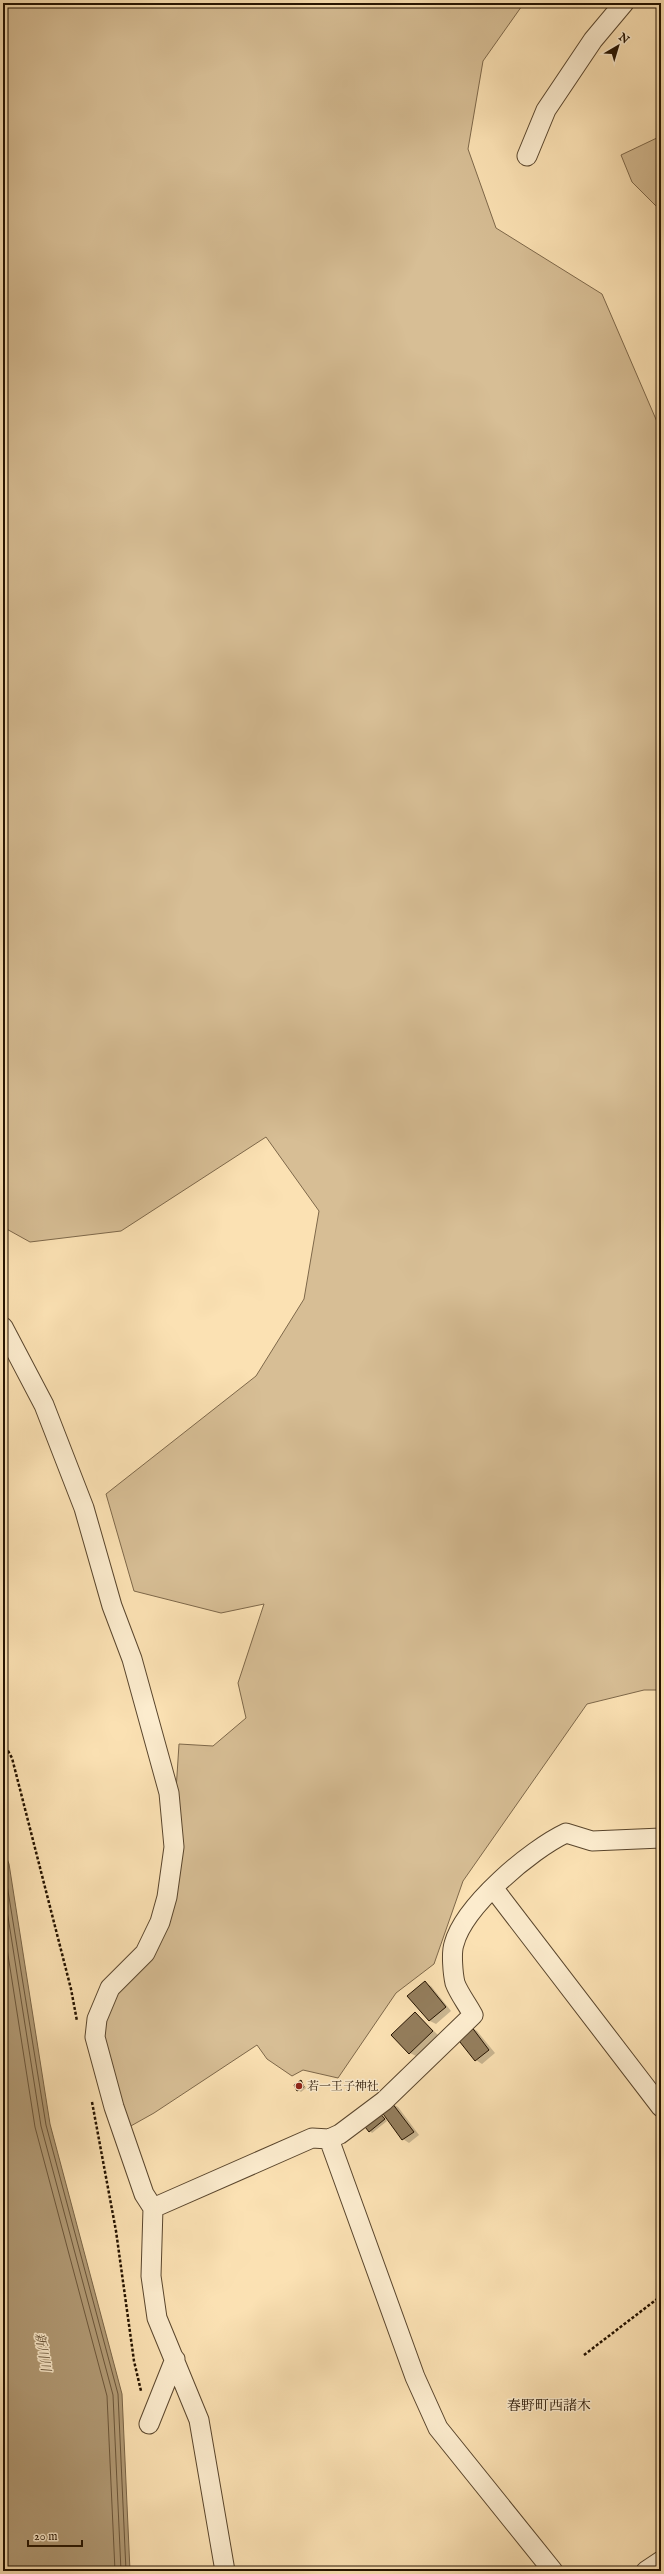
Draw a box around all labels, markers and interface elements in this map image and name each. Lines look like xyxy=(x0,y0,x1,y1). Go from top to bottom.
north arrow xyxy=(598,26,638,66)
text: N xyxy=(615,30,632,48)
place label: 若一王子神社 xyxy=(307,2079,379,2094)
marker: 若一王子神社 xyxy=(294,2081,304,2091)
water label: 新川川 xyxy=(30,2331,54,2375)
district label: 春野町西諸木 xyxy=(507,2397,591,2415)
scale bar xyxy=(28,2522,82,2548)
text: 20 m xyxy=(34,2529,57,2544)

